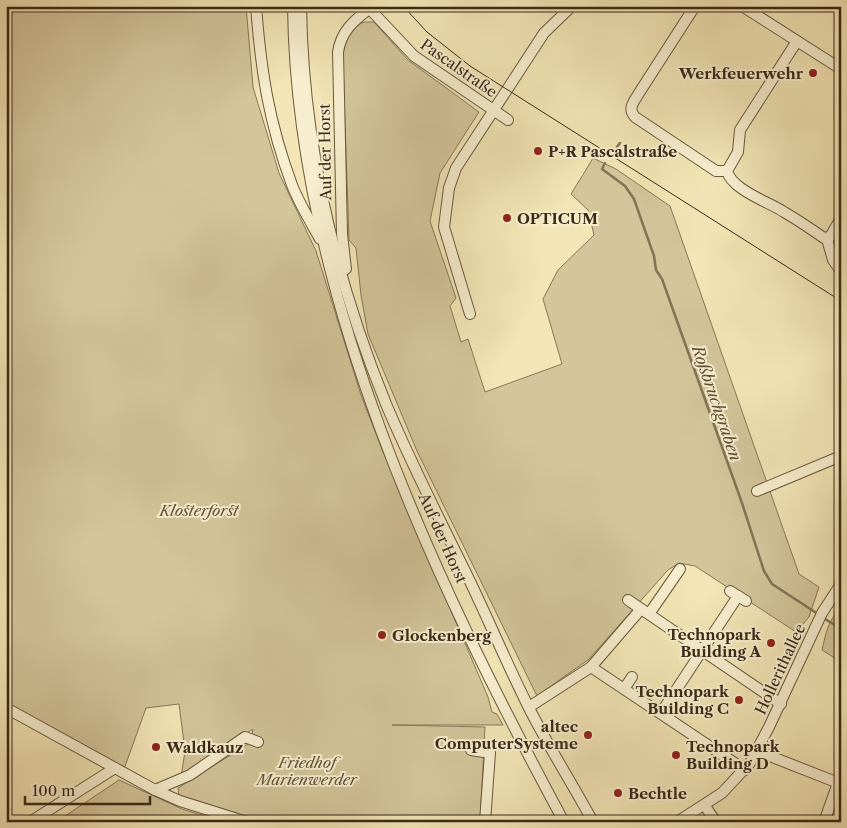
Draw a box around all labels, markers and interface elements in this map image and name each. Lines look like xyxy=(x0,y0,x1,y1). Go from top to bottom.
street label: Pascalstraße xyxy=(417,35,501,101)
place label: Werkfeuerwehr xyxy=(678,64,804,83)
marker: Werkfeuerwehr xyxy=(807,67,819,79)
street label: Auf der Horst xyxy=(315,103,335,202)
place label: P+R Pascalstraße xyxy=(548,142,677,161)
marker: P+R Pascalstraße xyxy=(532,145,544,157)
place label: OPTICUM xyxy=(517,209,598,228)
marker: OPTICUM xyxy=(501,212,513,224)
water label: Roßbruchgraben xyxy=(687,341,746,463)
street label: Auf der Horst xyxy=(414,489,472,587)
park label: Klosterforst xyxy=(159,501,239,520)
street label: Hollerithallee xyxy=(751,620,809,718)
place label: Technopark Building A xyxy=(667,625,762,661)
place label: Glockenberg xyxy=(392,626,491,645)
marker: Glockenberg xyxy=(376,629,388,641)
marker: Technopark Building A xyxy=(765,637,777,649)
place label: Technopark Building C xyxy=(635,682,730,718)
marker: Technopark Building C xyxy=(733,694,745,706)
place label: altec ComputerSysteme xyxy=(435,717,578,753)
marker: altec ComputerSysteme xyxy=(582,729,594,741)
place label: Technopark Building D xyxy=(686,737,781,773)
place label: Waldkauz xyxy=(165,738,243,757)
marker: Waldkauz xyxy=(150,741,162,753)
marker: Technopark Building D xyxy=(670,749,682,761)
park label: Friedhof Marienwerder xyxy=(255,753,358,789)
scale bar xyxy=(25,773,150,805)
text: 100 m xyxy=(32,781,75,800)
place label: Bechtle xyxy=(628,784,687,803)
marker: Bechtle xyxy=(612,787,624,799)

